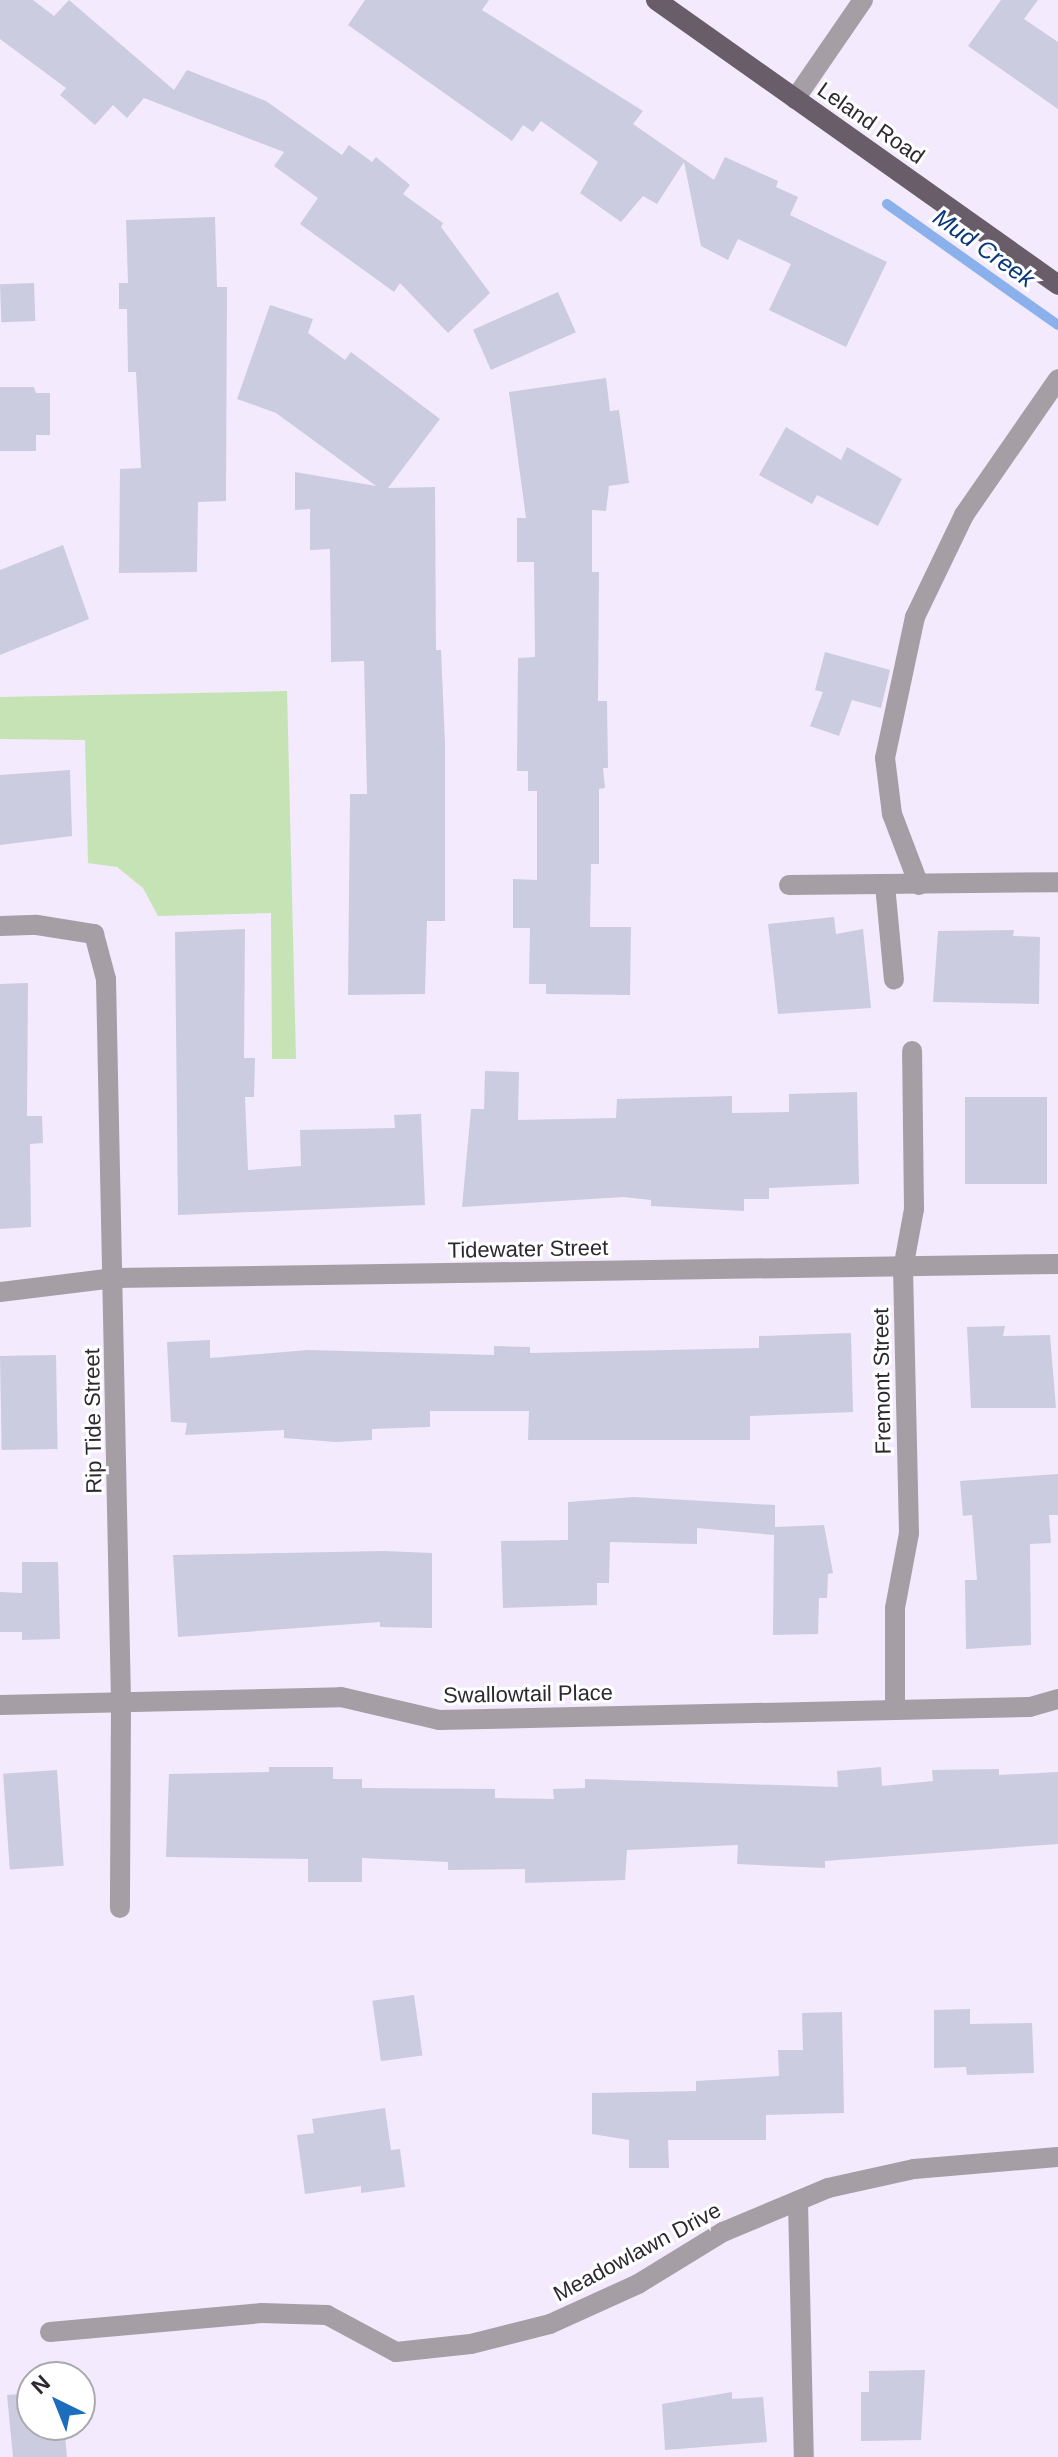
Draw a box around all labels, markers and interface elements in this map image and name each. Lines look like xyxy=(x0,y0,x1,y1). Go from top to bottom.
street label: Leland Road xyxy=(812,76,930,170)
water label: Mud Creek xyxy=(928,203,1040,293)
street label: Tidewater Street xyxy=(447,1234,609,1264)
street label: Fremont Street xyxy=(868,1307,896,1455)
street label: Rip Tide Street xyxy=(79,1348,107,1494)
street label: Swallowtail Place xyxy=(443,1679,613,1709)
street label: Meadowlawn Drive xyxy=(549,2197,725,2307)
north arrow xyxy=(16,2361,96,2441)
text: N xyxy=(26,2370,55,2399)

